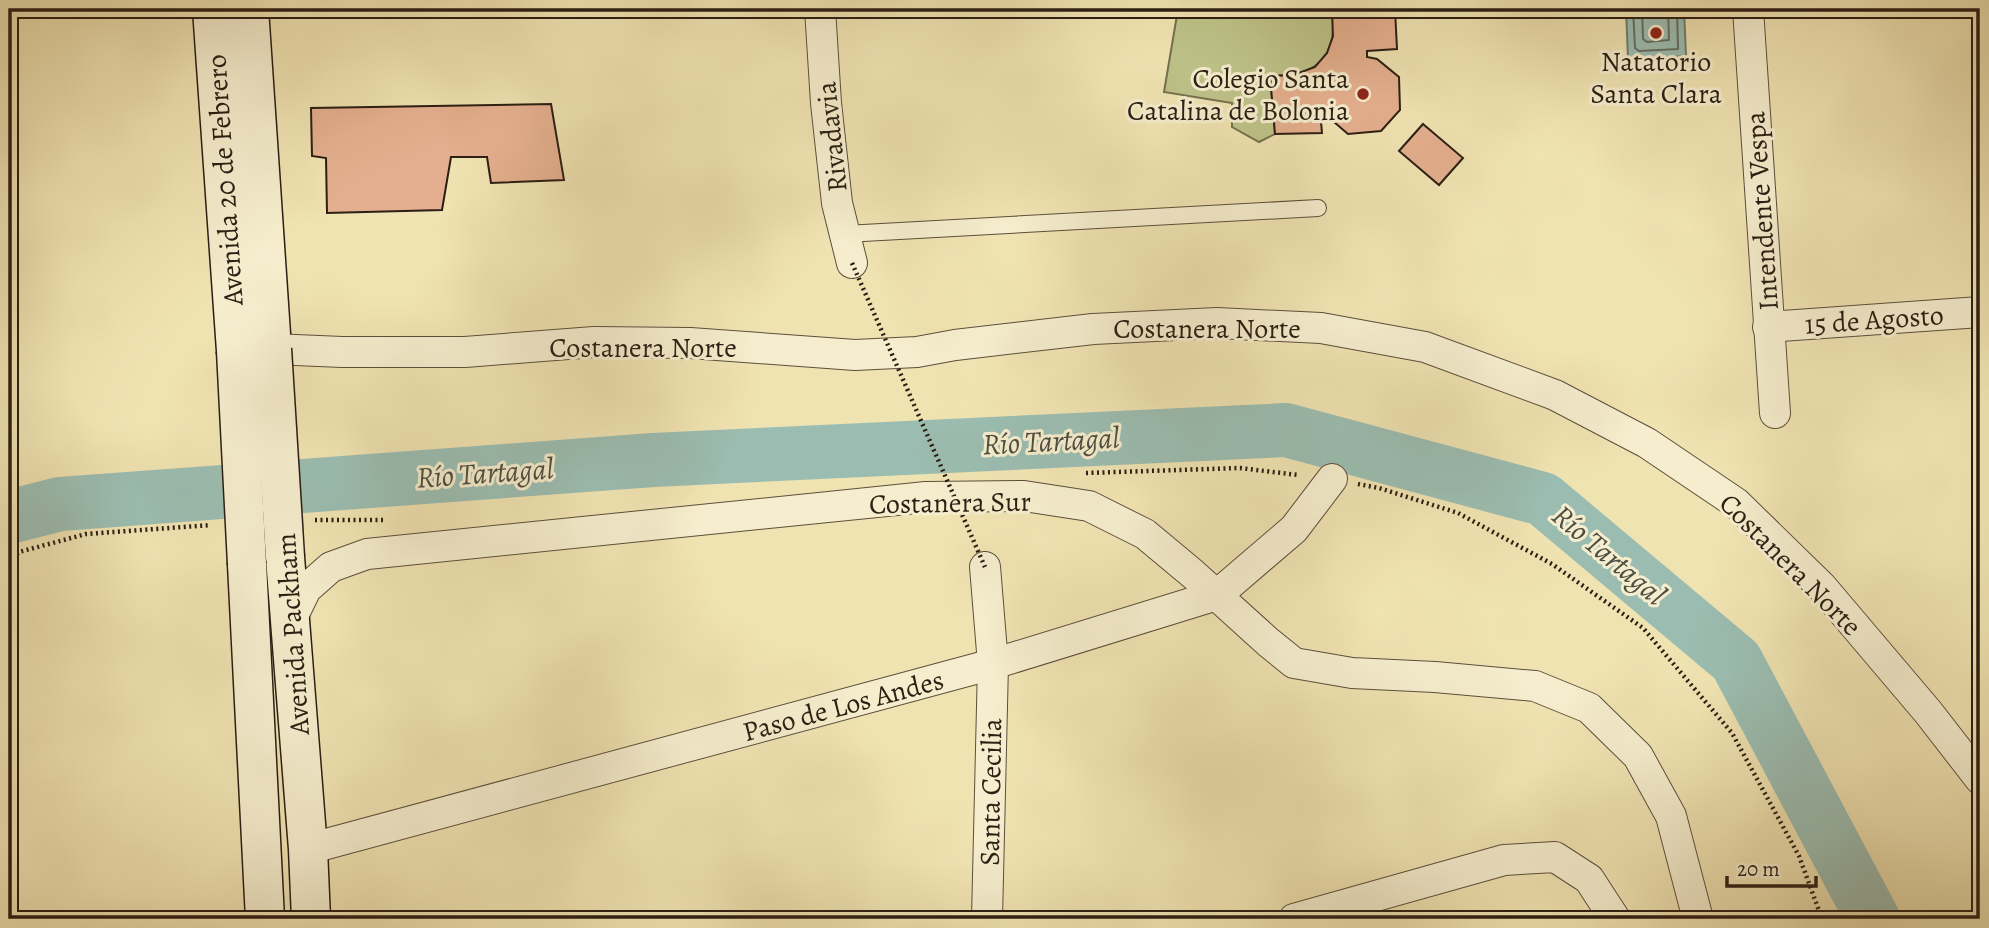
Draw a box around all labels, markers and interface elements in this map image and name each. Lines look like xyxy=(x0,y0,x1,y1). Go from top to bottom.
marker: Natatorio Santa Clara xyxy=(1648,25,1664,41)
place label: Natatorio Santa Clara xyxy=(1590,43,1722,113)
street label: Avenida 20 de Febrero xyxy=(197,53,253,308)
place label: Colegio Santa Catalina de Bolonia xyxy=(1127,60,1349,130)
street label: Rivadavia xyxy=(807,80,857,194)
marker: Colegio Santa Catalina de Bolonia xyxy=(1355,86,1371,102)
street label: Intendente Vespa xyxy=(1736,110,1788,312)
street label: 15 de Agosto xyxy=(1803,296,1945,344)
street label: Costanera Norte xyxy=(1113,310,1301,348)
street label: Costanera Norte xyxy=(549,329,737,367)
water label: Río Tartagal xyxy=(981,417,1121,465)
water label: Río Tartagal xyxy=(415,448,555,498)
street label: Costanera Sur xyxy=(869,483,1032,523)
street label: Costanera Norte xyxy=(1711,485,1870,644)
water label: Río Tartagal xyxy=(1544,496,1675,615)
street label: Avenida Packham xyxy=(267,532,319,737)
street label: Paso de Los Andes xyxy=(739,661,948,751)
street label: Santa Cecilia xyxy=(971,718,1011,866)
scale bar xyxy=(1727,844,1816,888)
text: 20 m xyxy=(1737,855,1780,883)

